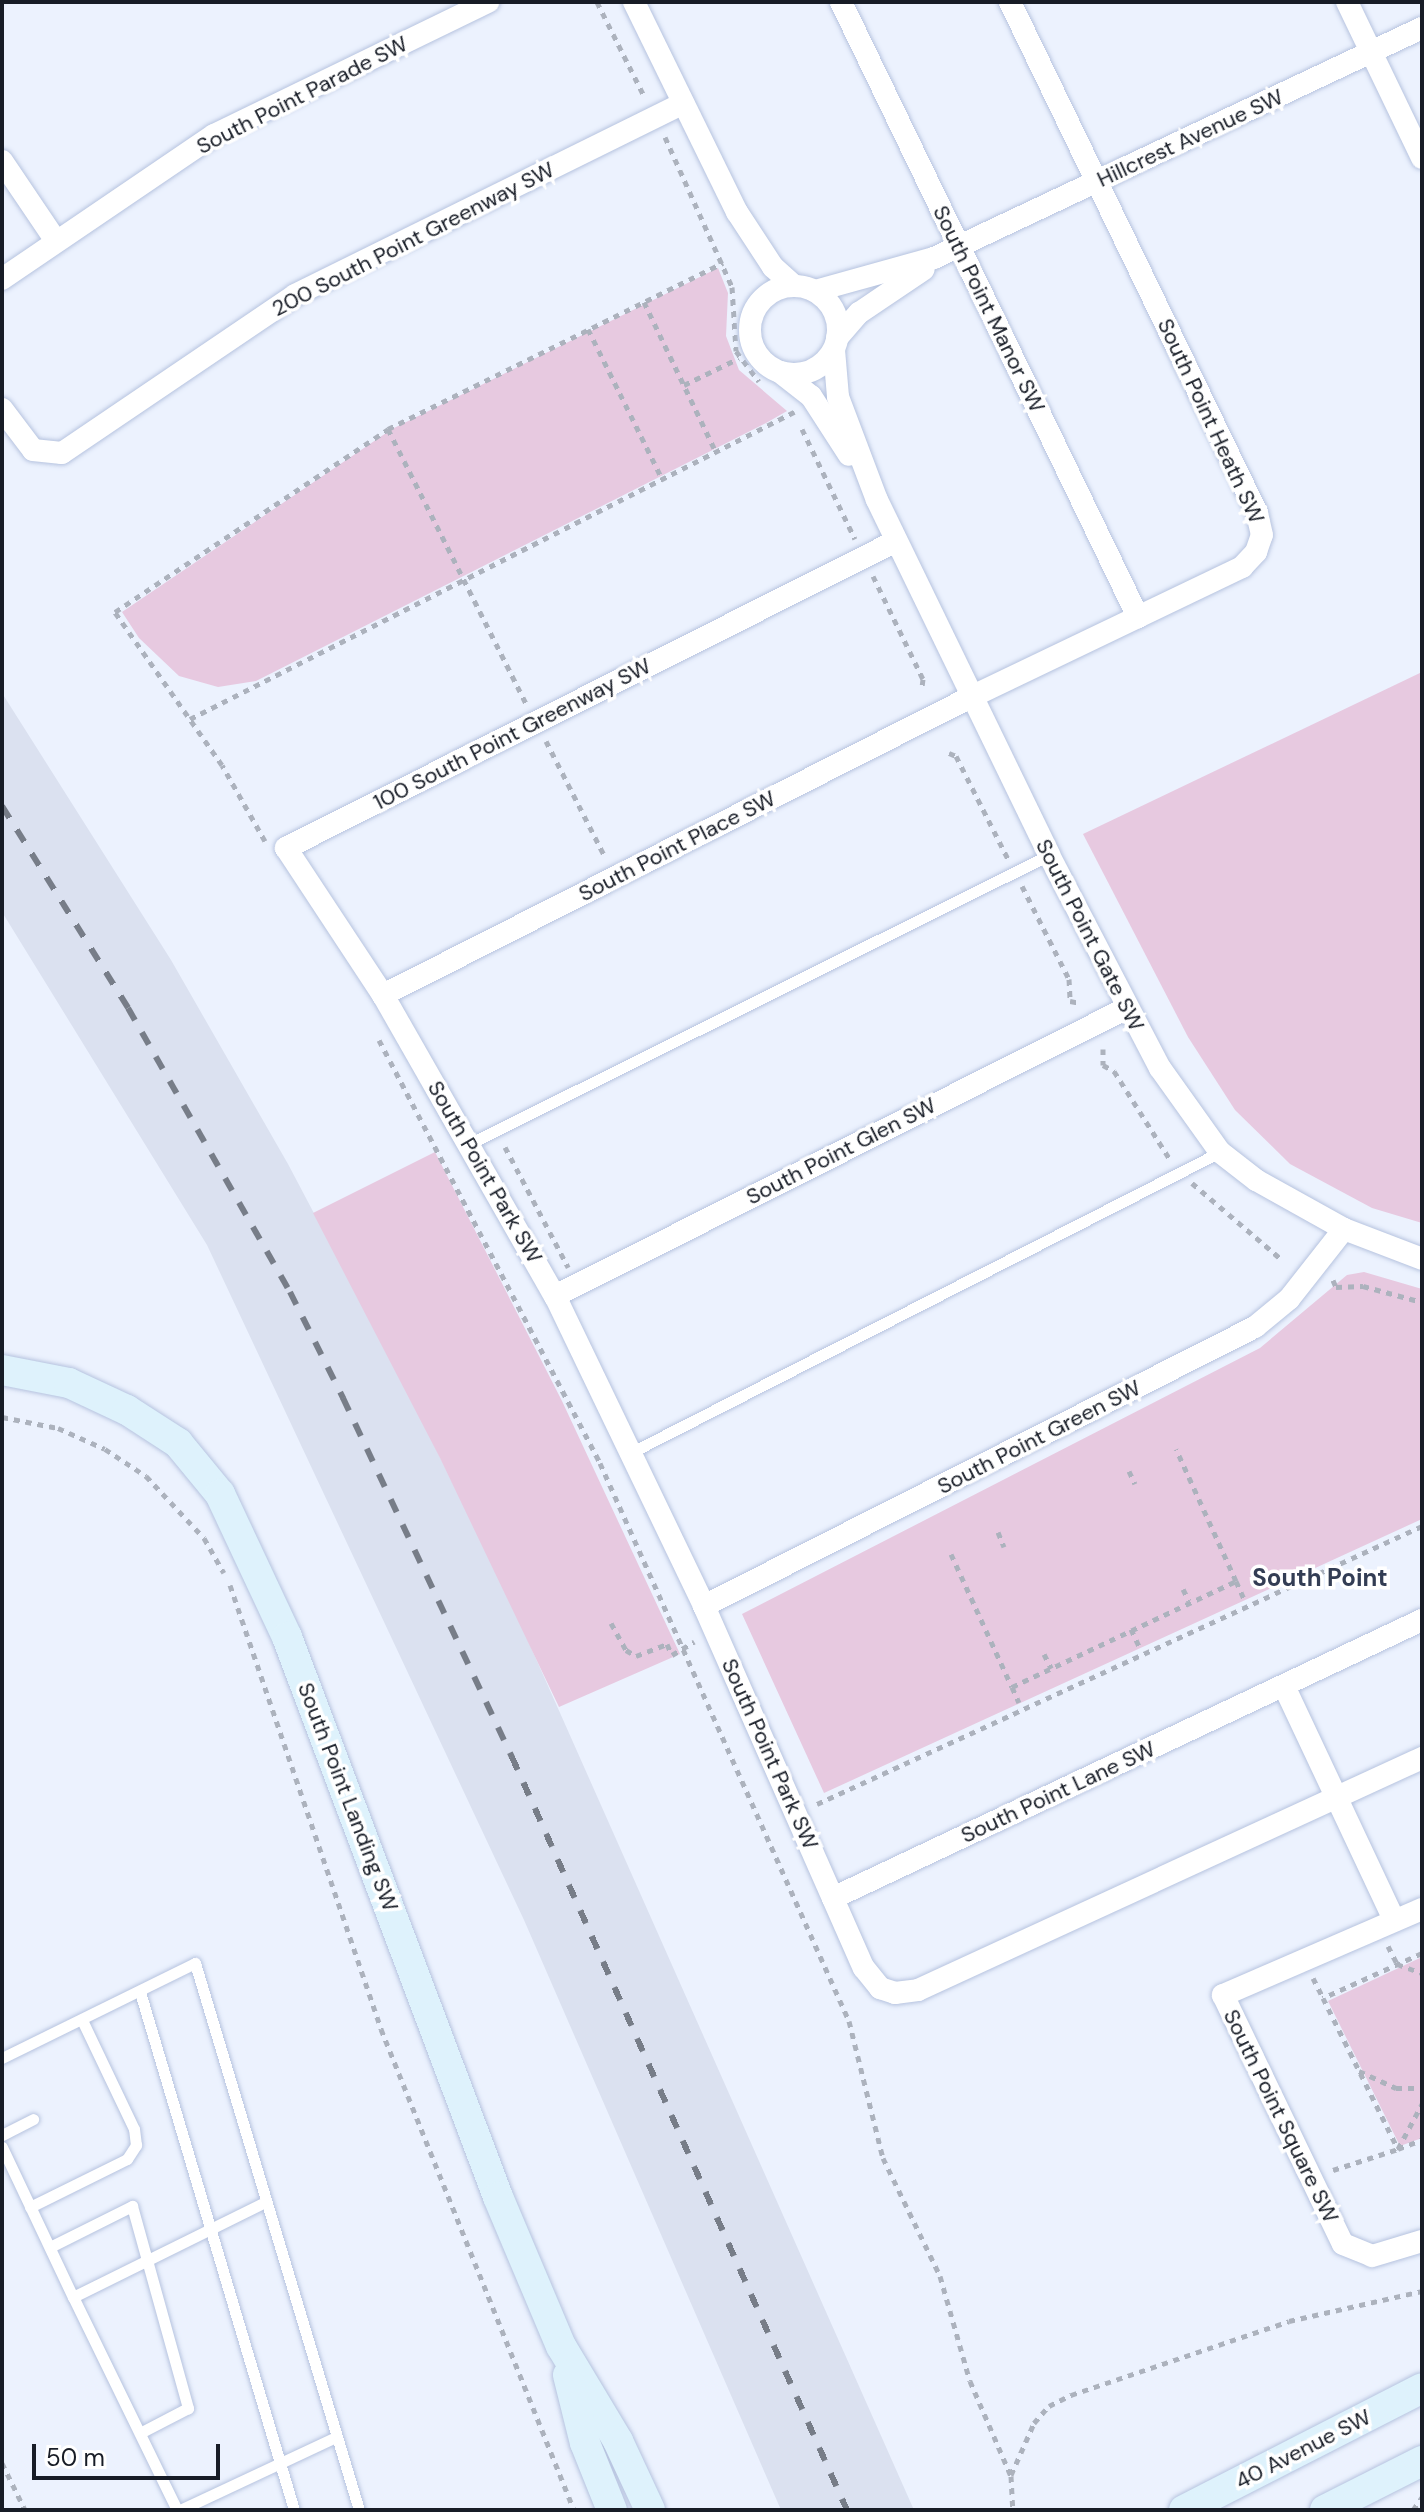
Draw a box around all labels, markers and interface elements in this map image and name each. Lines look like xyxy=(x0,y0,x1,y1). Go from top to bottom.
street label: South Point Parade SW xyxy=(192,30,412,160)
street label: Hillcrest Avenue SW xyxy=(1093,83,1287,193)
street label: 200 South Point Greenway SW xyxy=(267,156,559,322)
street label: South Point Manor SW xyxy=(927,201,1051,417)
street label: South Point Heath SW xyxy=(1152,314,1270,528)
street label: 100 South Point Greenway SW xyxy=(369,652,655,816)
street label: South Point Place SW xyxy=(574,785,780,907)
street label: South Point Gate SW xyxy=(1030,835,1150,1035)
street label: South Point Park SW xyxy=(422,1076,548,1268)
street label: South Point Glen SW xyxy=(742,1092,940,1210)
street label: South Point Green SW xyxy=(933,1374,1145,1500)
district label: South Point xyxy=(1252,1564,1388,1592)
street label: South Point Park SW xyxy=(716,1655,824,1853)
street label: South Point Landing SW xyxy=(292,1679,404,1915)
street label: South Point Lane SW xyxy=(957,1735,1159,1849)
street label: South Point Square SW xyxy=(1218,2005,1344,2227)
street label: 40 Avenue SW xyxy=(1231,2404,1375,2494)
scale bar xyxy=(36,2428,224,2478)
text: 50 m xyxy=(46,2442,105,2473)

